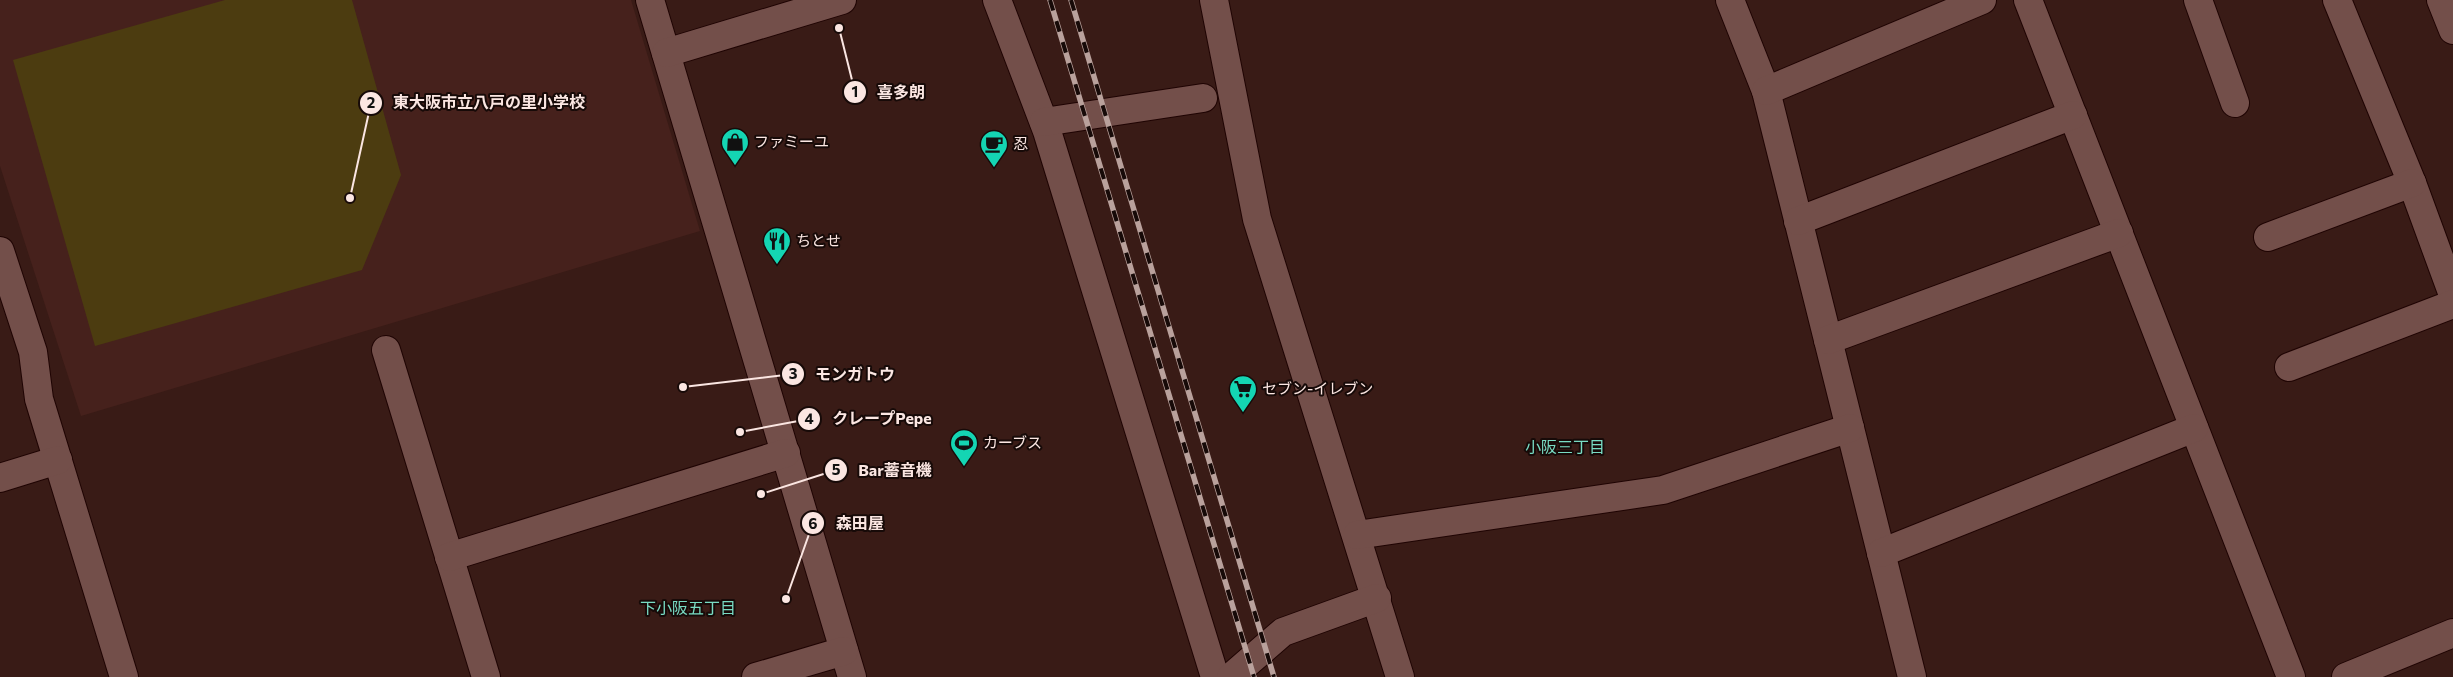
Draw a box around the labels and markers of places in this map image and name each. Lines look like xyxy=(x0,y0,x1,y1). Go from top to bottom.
callout: 喜多朗 xyxy=(842,77,935,108)
callout: 東大阪市立八戸の里小学校 xyxy=(358,87,595,118)
shop icon: ファミーユ xyxy=(720,127,750,166)
cafe icon: 忍 xyxy=(979,129,1009,168)
place label: ファミーユ xyxy=(754,132,829,150)
place label: 忍 xyxy=(1013,134,1028,152)
restaurant icon: ちとせ xyxy=(762,226,792,265)
place label: ちとせ xyxy=(796,231,841,249)
callout: モンガトウ xyxy=(780,359,905,390)
supermarket icon: セブン-イレブン xyxy=(1228,374,1258,413)
place label: セブン-イレブン xyxy=(1262,379,1373,397)
callout: クレープPepe xyxy=(796,403,942,434)
sports icon: カーブス xyxy=(949,428,979,467)
place label: カーブス xyxy=(983,433,1042,451)
callout: Bar蓄音機 xyxy=(824,455,942,486)
callout: 森田屋 xyxy=(801,508,894,539)

